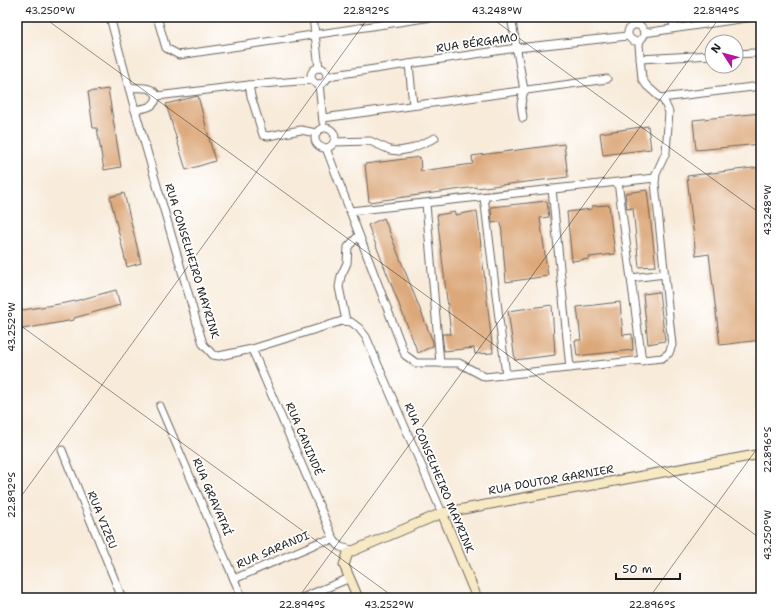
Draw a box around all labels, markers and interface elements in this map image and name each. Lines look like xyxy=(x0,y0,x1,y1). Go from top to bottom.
text: 43.250°W xyxy=(25,4,75,17)
text: 22.892°S xyxy=(343,4,390,17)
text: 43.248°W xyxy=(472,4,523,17)
text: 22.894°S xyxy=(693,4,740,17)
street label: RUA BÉRGAMO xyxy=(435,29,519,56)
north arrow xyxy=(704,34,744,74)
text: N xyxy=(708,40,725,56)
street label: RUA CONSELHEIRO MAYRINK xyxy=(161,182,223,340)
text: 43.248°W xyxy=(761,184,774,235)
text: 43.252°W xyxy=(5,302,18,352)
street label: RUA CANINDÉ xyxy=(282,400,327,478)
street label: RUA CONSELHEIRO MAYRINK xyxy=(401,401,477,555)
text: 22.896°S xyxy=(761,426,774,473)
street label: RUA GRAVATAÍ xyxy=(189,455,236,538)
street label: RUA DOUTOR GARNIER xyxy=(487,462,615,498)
text: 22.892°S xyxy=(5,471,18,518)
street label: RUA VIZEU xyxy=(84,489,120,551)
text: 43.250°W xyxy=(761,510,774,560)
street label: RUA SARANDI xyxy=(234,528,312,572)
scale bar xyxy=(616,555,680,581)
text: 50 m xyxy=(622,561,652,577)
text: 22.894°S xyxy=(279,598,326,611)
text: 43.252°W xyxy=(364,598,414,611)
text: 22.896°S xyxy=(629,598,676,611)

